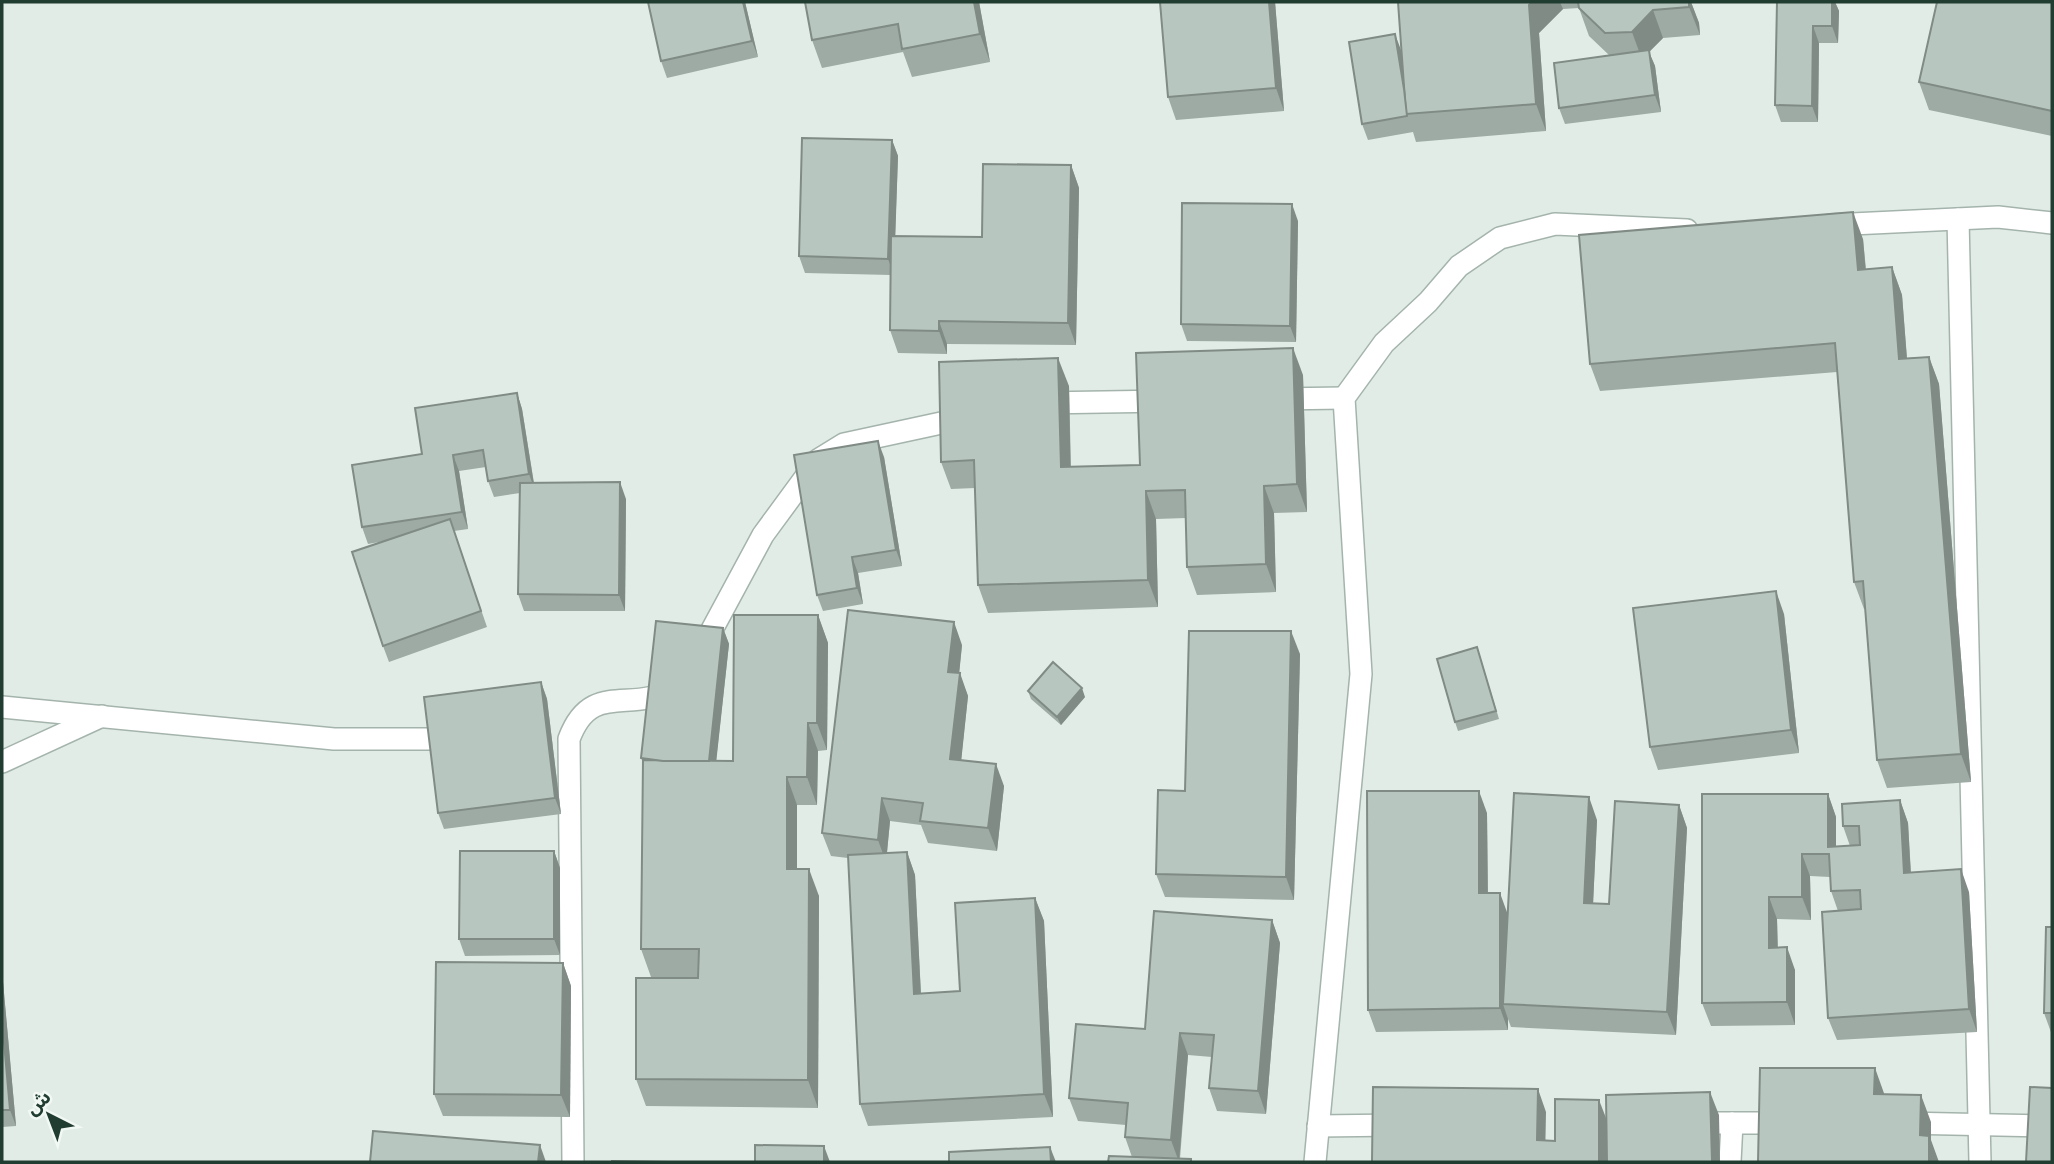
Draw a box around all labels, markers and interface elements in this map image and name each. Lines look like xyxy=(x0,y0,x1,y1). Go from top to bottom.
north arrow xyxy=(14,1080,84,1150)
text: ش xyxy=(19,1084,56,1121)

